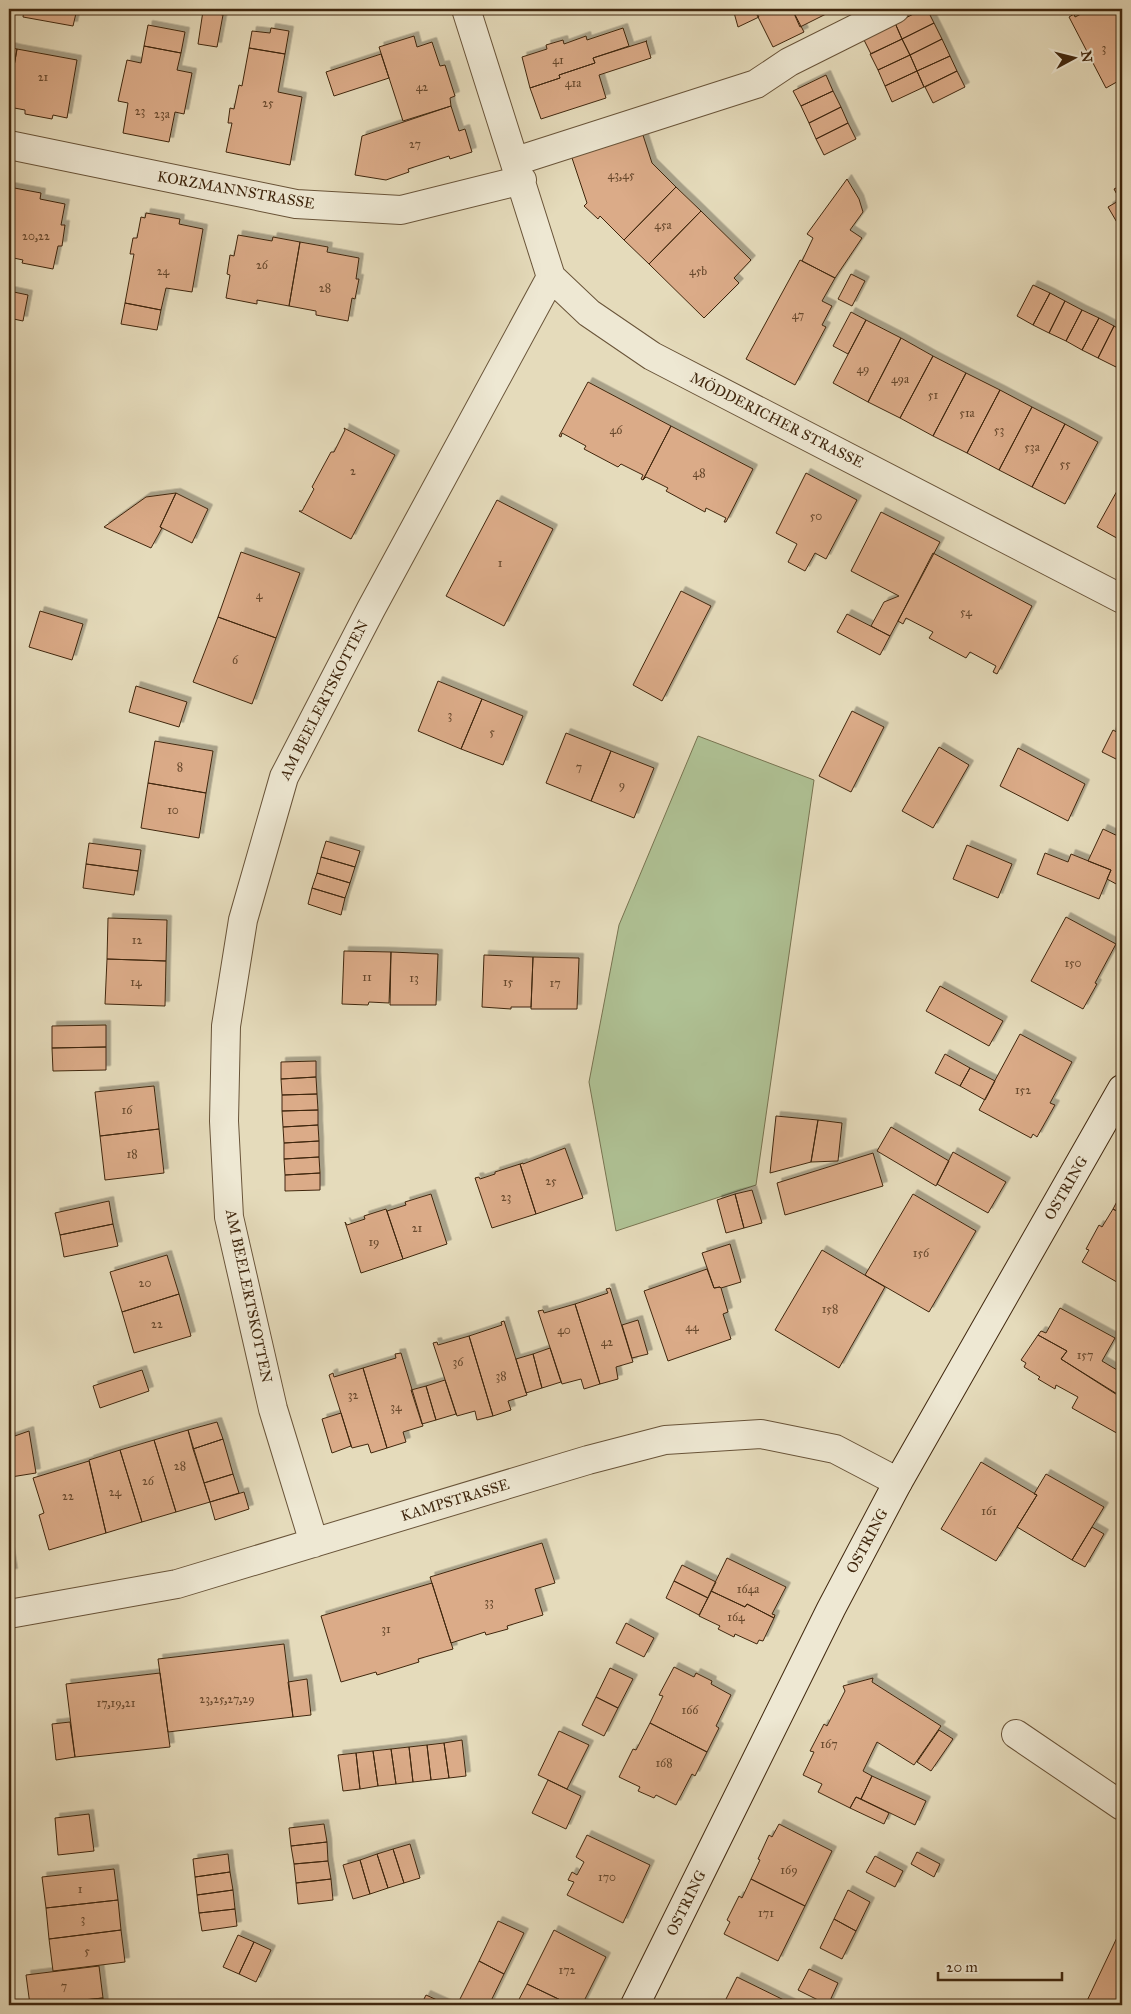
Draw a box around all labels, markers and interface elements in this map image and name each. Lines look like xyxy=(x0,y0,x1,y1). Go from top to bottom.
north arrow xyxy=(1048,32,1098,82)
house number: 3 xyxy=(1102,41,1107,55)
text: N xyxy=(1077,50,1096,64)
house number: 41 xyxy=(552,53,564,67)
house number: 21 xyxy=(38,70,49,84)
house number: 41a xyxy=(565,76,582,90)
house number: 42 xyxy=(416,80,428,94)
house number: 25 xyxy=(262,96,274,110)
house number: 23 xyxy=(135,104,146,118)
house number: 23a xyxy=(154,107,171,121)
house number: 27 xyxy=(409,137,421,151)
street label: KORZMANNSTRASSE xyxy=(156,167,317,213)
house number: 43,45 xyxy=(607,168,635,182)
house number: 45a xyxy=(654,218,673,232)
house number: 20,22 xyxy=(22,229,50,243)
house number: 26 xyxy=(256,258,269,272)
house number: 24 xyxy=(157,264,170,278)
house number: 45b xyxy=(689,264,707,278)
house number: 28 xyxy=(319,281,331,295)
house number: 47 xyxy=(792,308,804,322)
house number: 49 xyxy=(856,362,870,376)
street label: MÖDDERICHER STRASSE xyxy=(687,367,868,472)
house number: 49a xyxy=(891,372,910,386)
house number: 51 xyxy=(928,388,938,402)
house number: 51a xyxy=(959,406,976,420)
house number: 46 xyxy=(610,423,623,437)
house number: 53 xyxy=(994,423,1004,437)
house number: 53a xyxy=(1024,440,1041,454)
house number: 55 xyxy=(1059,457,1071,471)
house number: 2 xyxy=(350,464,356,478)
house number: 48 xyxy=(692,466,706,480)
house number: 50 xyxy=(810,509,822,523)
house number: 1 xyxy=(498,556,503,570)
house number: 4 xyxy=(256,588,263,602)
house number: 54 xyxy=(960,605,972,619)
street label: AM BEELERTSKOTTEN xyxy=(275,617,372,784)
house number: 6 xyxy=(232,653,239,667)
house number: 3 xyxy=(448,708,453,722)
house number: 5 xyxy=(489,725,495,739)
house number: 8 xyxy=(177,760,183,774)
house number: 7 xyxy=(576,760,582,774)
house number: 9 xyxy=(619,778,625,792)
house number: 10 xyxy=(167,803,179,817)
house number: 12 xyxy=(132,933,142,947)
house number: 150 xyxy=(1064,956,1082,970)
house number: 11 xyxy=(362,970,372,984)
house number: 13 xyxy=(409,971,419,985)
house number: 14 xyxy=(130,975,142,989)
house number: 15 xyxy=(503,975,514,989)
house number: 17 xyxy=(549,976,561,990)
house number: 152 xyxy=(1015,1083,1031,1097)
house number: 16 xyxy=(122,1103,133,1117)
house number: 18 xyxy=(126,1147,138,1161)
street label: OSTRING xyxy=(1040,1153,1092,1223)
house number: 25 xyxy=(545,1174,557,1188)
house number: 23 xyxy=(501,1190,512,1204)
street label: AM BEELERTSKOTTEN xyxy=(222,1207,276,1385)
house number: 21 xyxy=(412,1221,423,1235)
house number: 19 xyxy=(368,1235,380,1249)
house number: 156 xyxy=(913,1246,930,1260)
house number: 20 xyxy=(139,1276,151,1290)
house number: 158 xyxy=(822,1302,838,1316)
house number: 22 xyxy=(151,1317,163,1331)
house number: 44 xyxy=(685,1320,699,1334)
house number: 40 xyxy=(557,1323,571,1337)
house number: 42 xyxy=(601,1335,613,1349)
house number: 157 xyxy=(1077,1348,1093,1362)
house number: 36 xyxy=(453,1355,464,1369)
house number: 38 xyxy=(495,1369,507,1383)
house number: 32 xyxy=(348,1388,358,1402)
house number: 34 xyxy=(390,1400,402,1414)
house number: 28 xyxy=(174,1459,186,1473)
house number: 26 xyxy=(142,1474,155,1488)
street label: KAMPSTRASSE xyxy=(399,1475,512,1525)
house number: 24 xyxy=(109,1485,122,1499)
house number: 22 xyxy=(62,1489,74,1503)
house number: 161 xyxy=(981,1504,997,1518)
street label: OSTRING xyxy=(842,1505,892,1577)
house number: 164a xyxy=(737,1582,760,1596)
house number: 33 xyxy=(484,1595,494,1609)
house number: 164 xyxy=(727,1610,745,1624)
house number: 31 xyxy=(381,1622,391,1636)
house number: 23,25,27,29 xyxy=(199,1692,255,1706)
house number: 17,19,21 xyxy=(97,1696,136,1710)
house number: 166 xyxy=(681,1703,699,1717)
house number: 167 xyxy=(820,1737,838,1751)
house number: 168 xyxy=(655,1756,673,1770)
house number: 169 xyxy=(780,1863,798,1877)
street label: OSTRING xyxy=(662,1867,710,1939)
house number: 170 xyxy=(598,1870,616,1884)
house number: 1 xyxy=(78,1882,83,1896)
house number: 171 xyxy=(758,1906,774,1920)
house number: 3 xyxy=(81,1912,86,1926)
house number: 5 xyxy=(84,1944,90,1958)
scale bar xyxy=(938,1949,1062,1981)
text: 20 m xyxy=(946,1958,978,1976)
house number: 172 xyxy=(558,1963,576,1977)
house number: 7 xyxy=(61,1979,67,1993)

